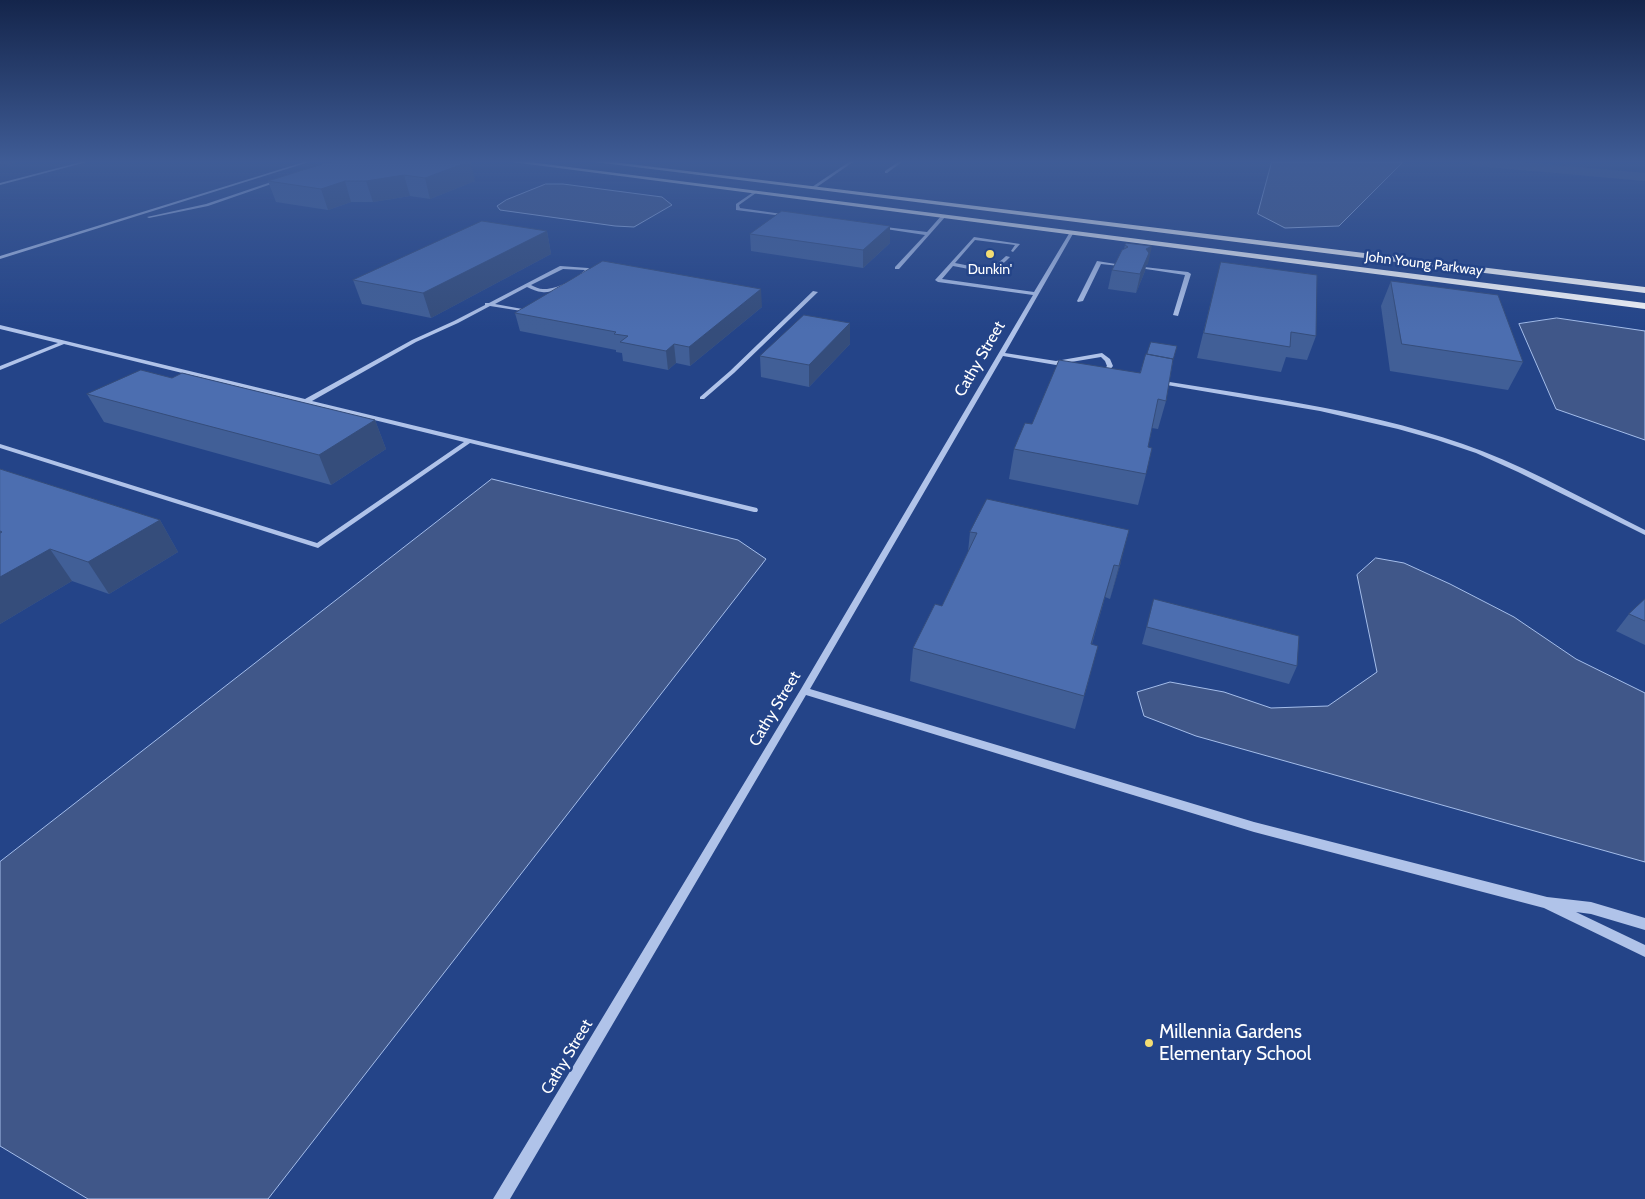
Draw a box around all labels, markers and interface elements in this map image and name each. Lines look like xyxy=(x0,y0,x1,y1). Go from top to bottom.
marker: Dunkin' xyxy=(984,248,996,260)
street label: John Young Parkway xyxy=(1364,248,1484,280)
place label: Dunkin' xyxy=(968,262,1012,278)
street label: Cathy Street xyxy=(951,318,1009,400)
street label: Cathy Street xyxy=(745,668,805,750)
street label: Cathy Street xyxy=(537,1016,597,1098)
place label: Millennia Gardens Elementary School xyxy=(1159,1021,1311,1065)
marker: Millennia Gardens Elementary School xyxy=(1143,1037,1155,1049)

